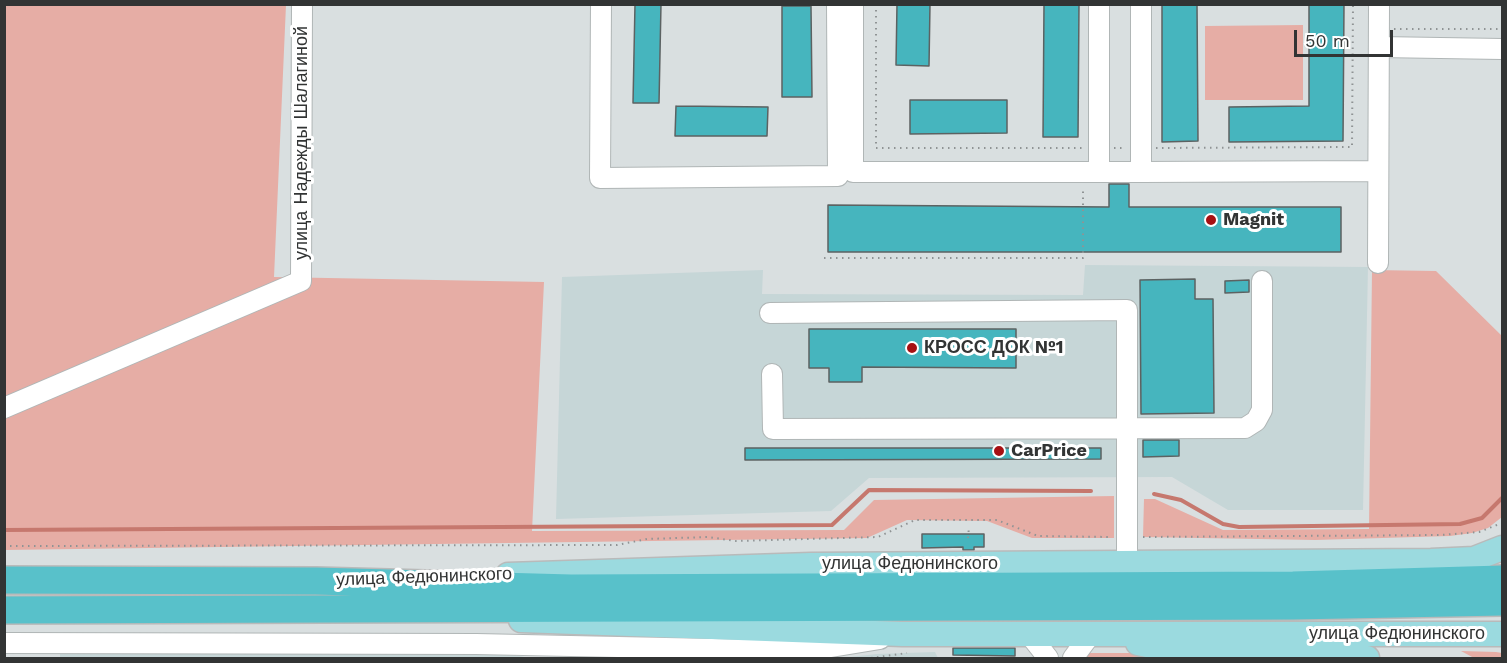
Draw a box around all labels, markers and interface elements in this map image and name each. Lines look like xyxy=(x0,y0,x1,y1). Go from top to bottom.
scale bar xyxy=(1297,18,1396,56)
street label: улица Надежды Шалагиной xyxy=(291,26,313,260)
text: 50 m xyxy=(1305,30,1350,51)
place label: Magnit xyxy=(1223,209,1284,231)
marker: Magnit xyxy=(1204,213,1218,227)
place label: КРОСС ДОК №1 xyxy=(924,337,1064,359)
marker: КРОСС ДОК №1 xyxy=(905,341,919,355)
place label: CarPrice xyxy=(1011,440,1087,462)
marker: CarPrice xyxy=(992,444,1006,458)
street label: улица Федюнинского xyxy=(822,553,998,575)
street label: улица Федюнинского xyxy=(336,563,512,591)
street label: улица Федюнинского xyxy=(1309,623,1485,645)

